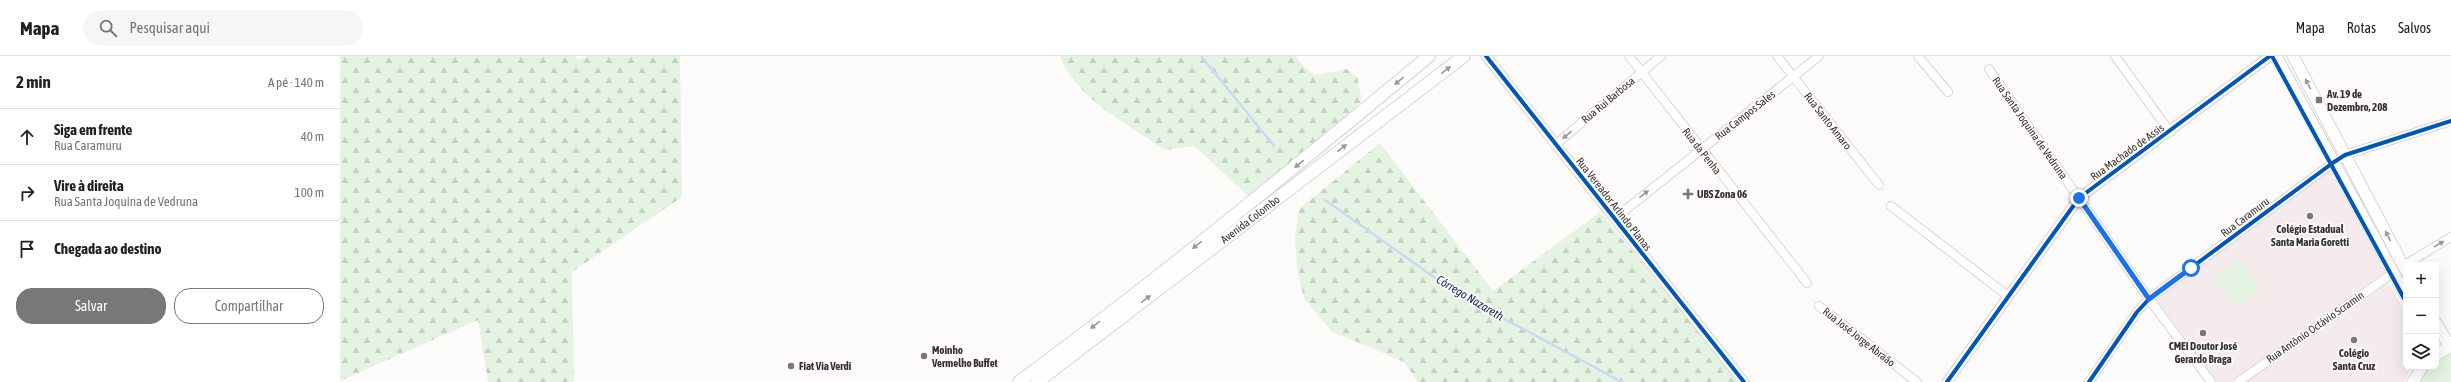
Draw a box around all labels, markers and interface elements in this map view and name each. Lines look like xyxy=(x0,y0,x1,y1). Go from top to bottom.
search box xyxy=(83,10,363,46)
text: Mapa xyxy=(20,17,59,39)
icon: search xyxy=(97,17,119,39)
text: Pesquisar aqui xyxy=(129,19,210,36)
text: Mapa xyxy=(2296,20,2325,36)
text: Rotas xyxy=(2347,20,2376,36)
text: Salvos xyxy=(2398,20,2431,36)
one-way arrow xyxy=(1440,65,1451,74)
text: 2 min xyxy=(16,72,51,92)
street label: Rua Rui Barbosa xyxy=(1579,74,1637,126)
text: A pé · 140 m xyxy=(268,75,324,90)
street label: Rua Santa Joquina de Vedruna xyxy=(1990,75,2070,181)
one-way arrow xyxy=(1393,76,1404,85)
one-way arrow xyxy=(2305,78,2312,90)
street label: Rua Campos Sales xyxy=(1713,88,1777,142)
place label: Av. 19 de Dezembro, 208 xyxy=(2326,88,2388,113)
street label: Rua Santo Amaro xyxy=(1802,90,1854,152)
marker: Av. 19 de Dezembro, 208 xyxy=(2314,95,2324,105)
text: Siga em frente xyxy=(54,121,132,138)
street label: Rua Machado de Assis xyxy=(2088,121,2166,183)
icon: ahead xyxy=(16,126,38,148)
street label: Rua da Penha xyxy=(1680,126,1724,176)
text: 40 m xyxy=(301,129,324,144)
one-way arrow xyxy=(1562,130,1572,139)
text: Rua Caramuru xyxy=(54,138,122,153)
one-way arrow xyxy=(1336,144,1347,152)
street label: Rua Vereador Arlindo Planas xyxy=(1574,155,1654,253)
one-way arrow xyxy=(1293,159,1304,168)
text: Vire à direita xyxy=(54,177,124,194)
icon: right xyxy=(16,182,38,204)
text: 100 m xyxy=(295,185,324,200)
marker: UBS Zona 06 xyxy=(1682,188,1694,200)
place label: UBS Zona 06 xyxy=(1697,188,1747,200)
route end xyxy=(2070,189,2088,207)
one-way arrow xyxy=(1639,190,1650,199)
street label: Avenida Colombo xyxy=(1218,193,1282,246)
text: Rua Santa Joquina de Vedruna xyxy=(54,194,198,209)
street label: Rua Caramuru xyxy=(2218,195,2272,239)
marker: Colégio Estadual Santa Maria Goretti xyxy=(2305,211,2315,221)
place label: Colégio Estadual Santa Maria Goretti xyxy=(2271,223,2349,248)
one-way arrow xyxy=(2385,230,2391,242)
icon: arrive xyxy=(16,238,38,260)
text: Chegada ao destino xyxy=(54,240,162,257)
one-way arrow xyxy=(1191,240,1202,249)
one-way arrow xyxy=(2434,240,2444,248)
route start xyxy=(2182,259,2200,277)
map controls xyxy=(2403,262,2439,370)
button: + xyxy=(2403,262,2439,298)
water label: Córrego Nazareth xyxy=(1434,272,1506,324)
button: Salvar xyxy=(16,288,166,324)
button: Compartilhar xyxy=(174,288,324,324)
street label: Rua Antônio Octávio Scramin xyxy=(2264,289,2366,365)
one-way arrow xyxy=(1141,295,1152,304)
button: − xyxy=(2403,298,2439,334)
street label: Rua José Jorge Abraão xyxy=(1821,305,1897,369)
one-way arrow xyxy=(1089,321,1100,330)
marker: CMEI Doutor José Gerardo Braga xyxy=(2198,328,2208,338)
button: layers xyxy=(2403,334,2439,370)
marker: Colégio Santa Cruz xyxy=(2349,335,2359,345)
place label: CMEI Doutor José Gerardo Braga xyxy=(2169,340,2237,365)
place label: Moinho Vermelho Buffet xyxy=(931,344,999,369)
place label: Colégio Santa Cruz xyxy=(2333,347,2375,372)
marker: Moinho Vermelho Buffet xyxy=(919,351,929,361)
place label: Fiat Via Verdi xyxy=(799,360,852,372)
marker: Fiat Via Verdi xyxy=(786,361,796,371)

